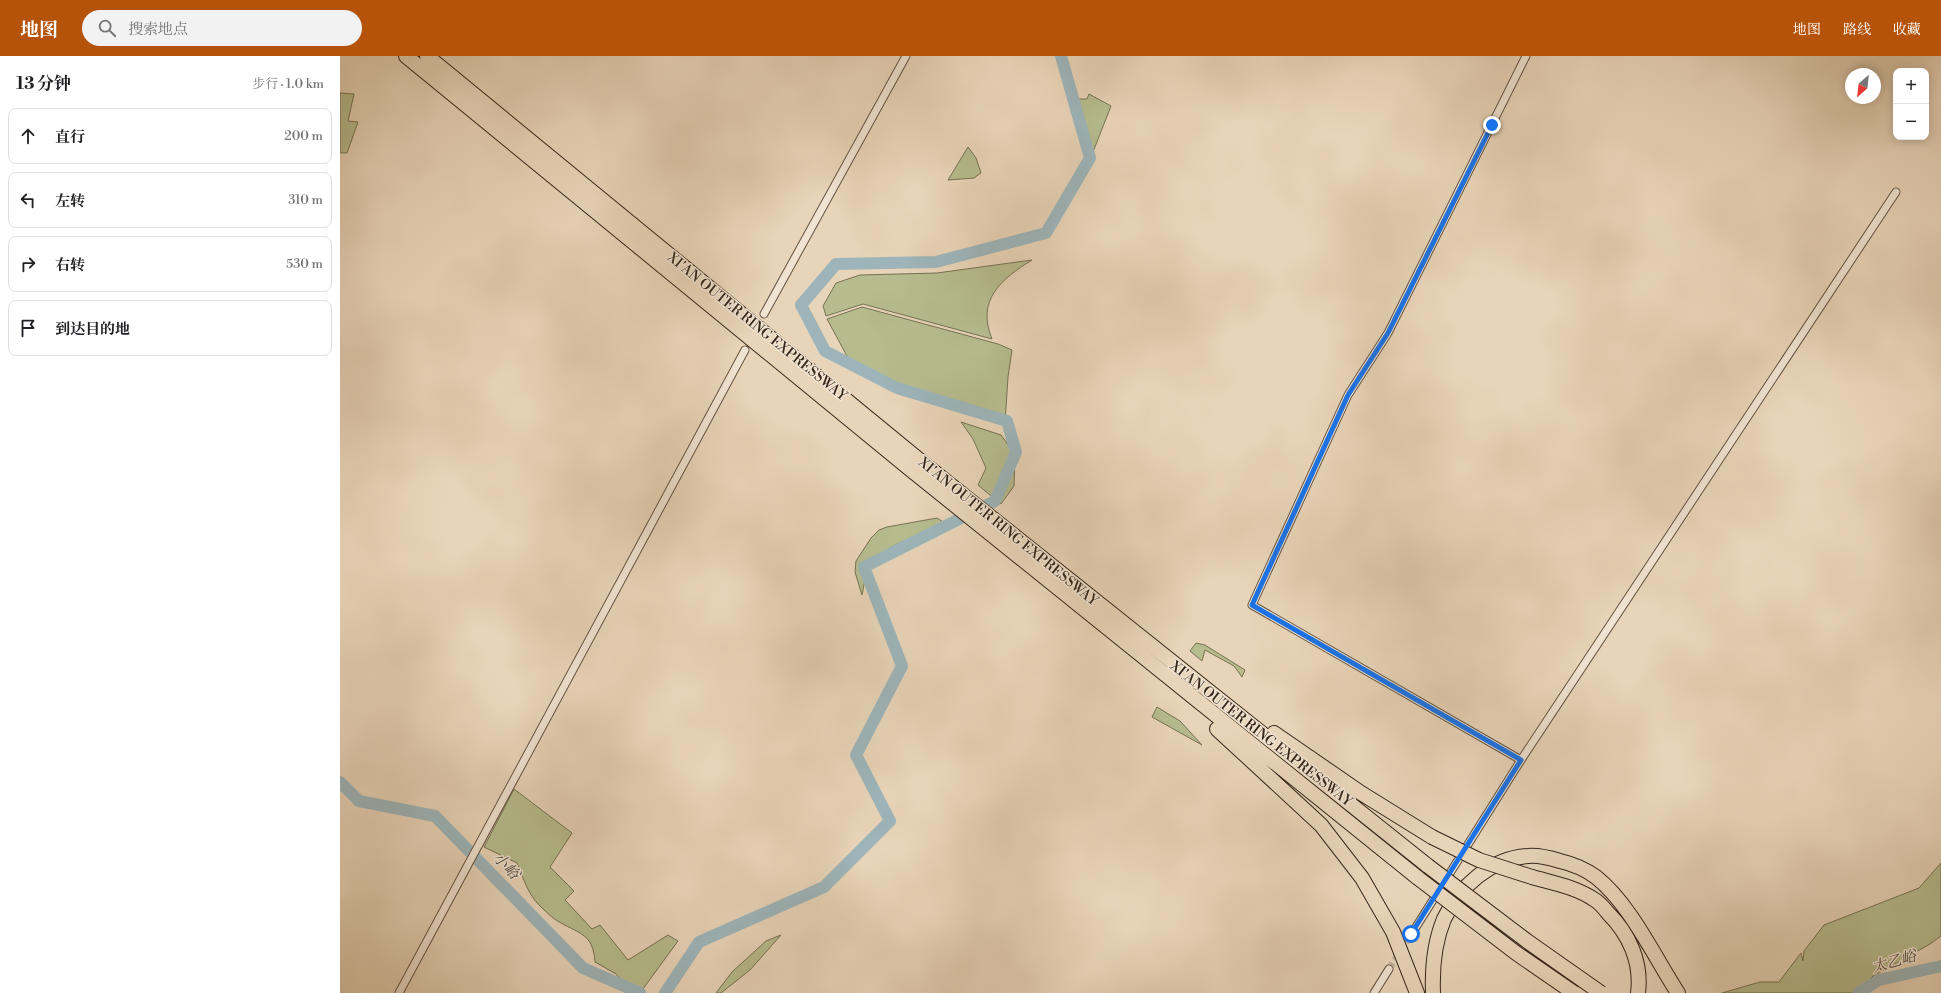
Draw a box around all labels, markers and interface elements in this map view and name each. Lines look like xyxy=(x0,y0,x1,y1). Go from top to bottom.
search box xyxy=(82,10,362,46)
icon: search xyxy=(96,17,118,39)
text: 地图 xyxy=(20,18,58,42)
text: 搜索地点 xyxy=(128,20,188,39)
text: 地图 xyxy=(1793,21,1821,39)
text: 路线 xyxy=(1843,21,1871,39)
text: 收藏 xyxy=(1893,21,1921,39)
north arrow xyxy=(1845,68,1881,104)
map controls xyxy=(1893,68,1929,140)
button: + xyxy=(1893,68,1929,104)
text: 13 分钟 xyxy=(16,73,71,95)
text: 步行 · 1.0 km xyxy=(252,76,324,92)
button: − xyxy=(1893,104,1929,140)
route end xyxy=(1483,116,1501,134)
icon: ahead xyxy=(17,125,39,147)
text: 直行 xyxy=(55,128,85,147)
text: 200 m xyxy=(284,128,323,144)
icon: left xyxy=(17,189,39,211)
text: 左转 xyxy=(55,192,85,211)
text: 310 m xyxy=(288,192,323,208)
street label: XI'AN OUTER RING EXPRESSWAY xyxy=(663,248,851,406)
icon: right xyxy=(17,253,39,275)
text: 右转 xyxy=(55,256,85,275)
text: 530 m xyxy=(286,256,323,272)
icon: arrive xyxy=(17,317,39,339)
text: 到达目的地 xyxy=(55,320,130,339)
street label: XI'AN OUTER RING EXPRESSWAY xyxy=(914,453,1102,611)
street label: XI'AN OUTER RING EXPRESSWAY xyxy=(1165,657,1356,811)
water label: 小峪 xyxy=(489,849,525,885)
route start xyxy=(1402,925,1420,943)
water label: 太乙峪 xyxy=(1870,946,1920,977)

